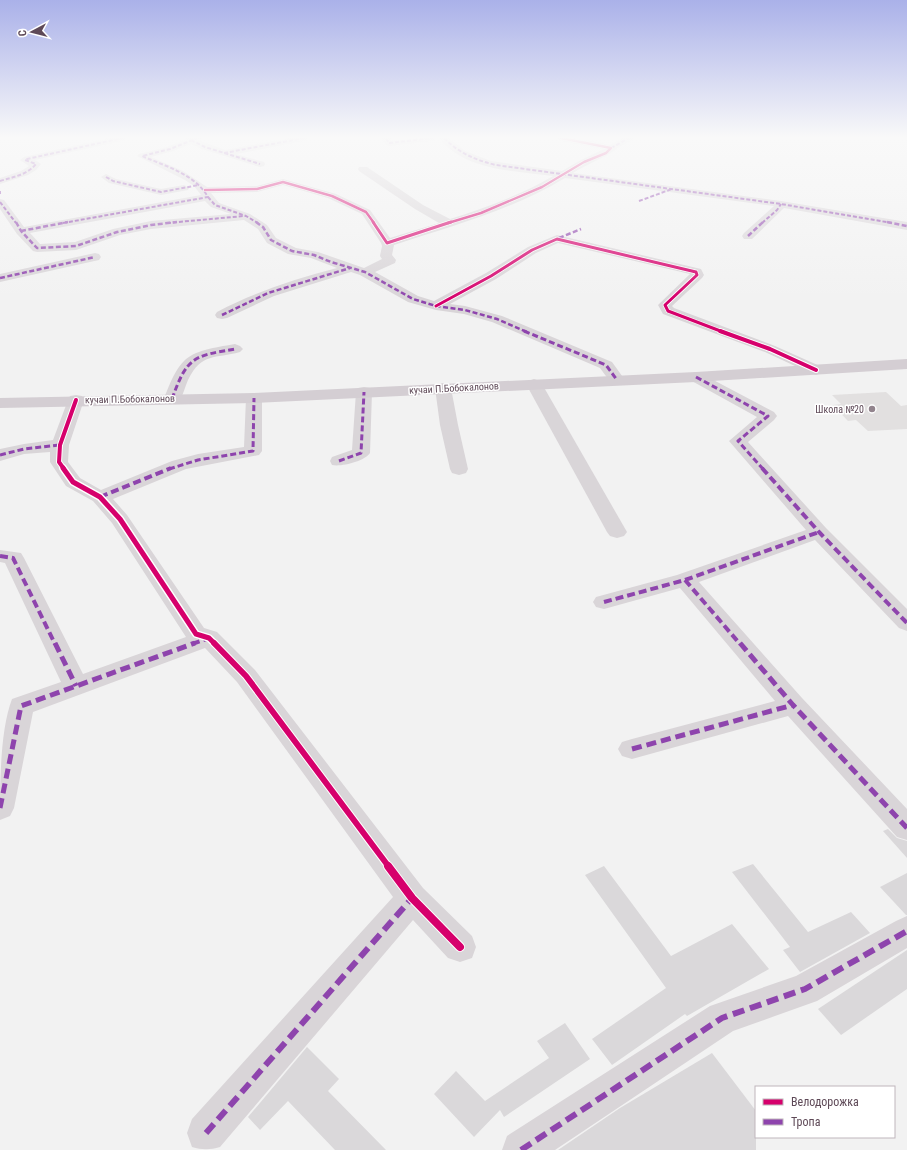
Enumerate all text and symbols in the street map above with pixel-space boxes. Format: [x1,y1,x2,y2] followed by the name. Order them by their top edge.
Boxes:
[12,12,52,52] north arrow
[16,29,29,37] text: С
[409,380,499,396] street label: кучаи П.Бобокалонов
[85,393,175,405] street label: кучаи П.Бобокалонов
[815,404,864,415] place label: Школа №20
[867,404,877,414] marker: Школа №20
[755,1086,895,1138] legend
[791,1095,859,1109] text: Велодорожка
[791,1115,821,1129] text: Тропа

